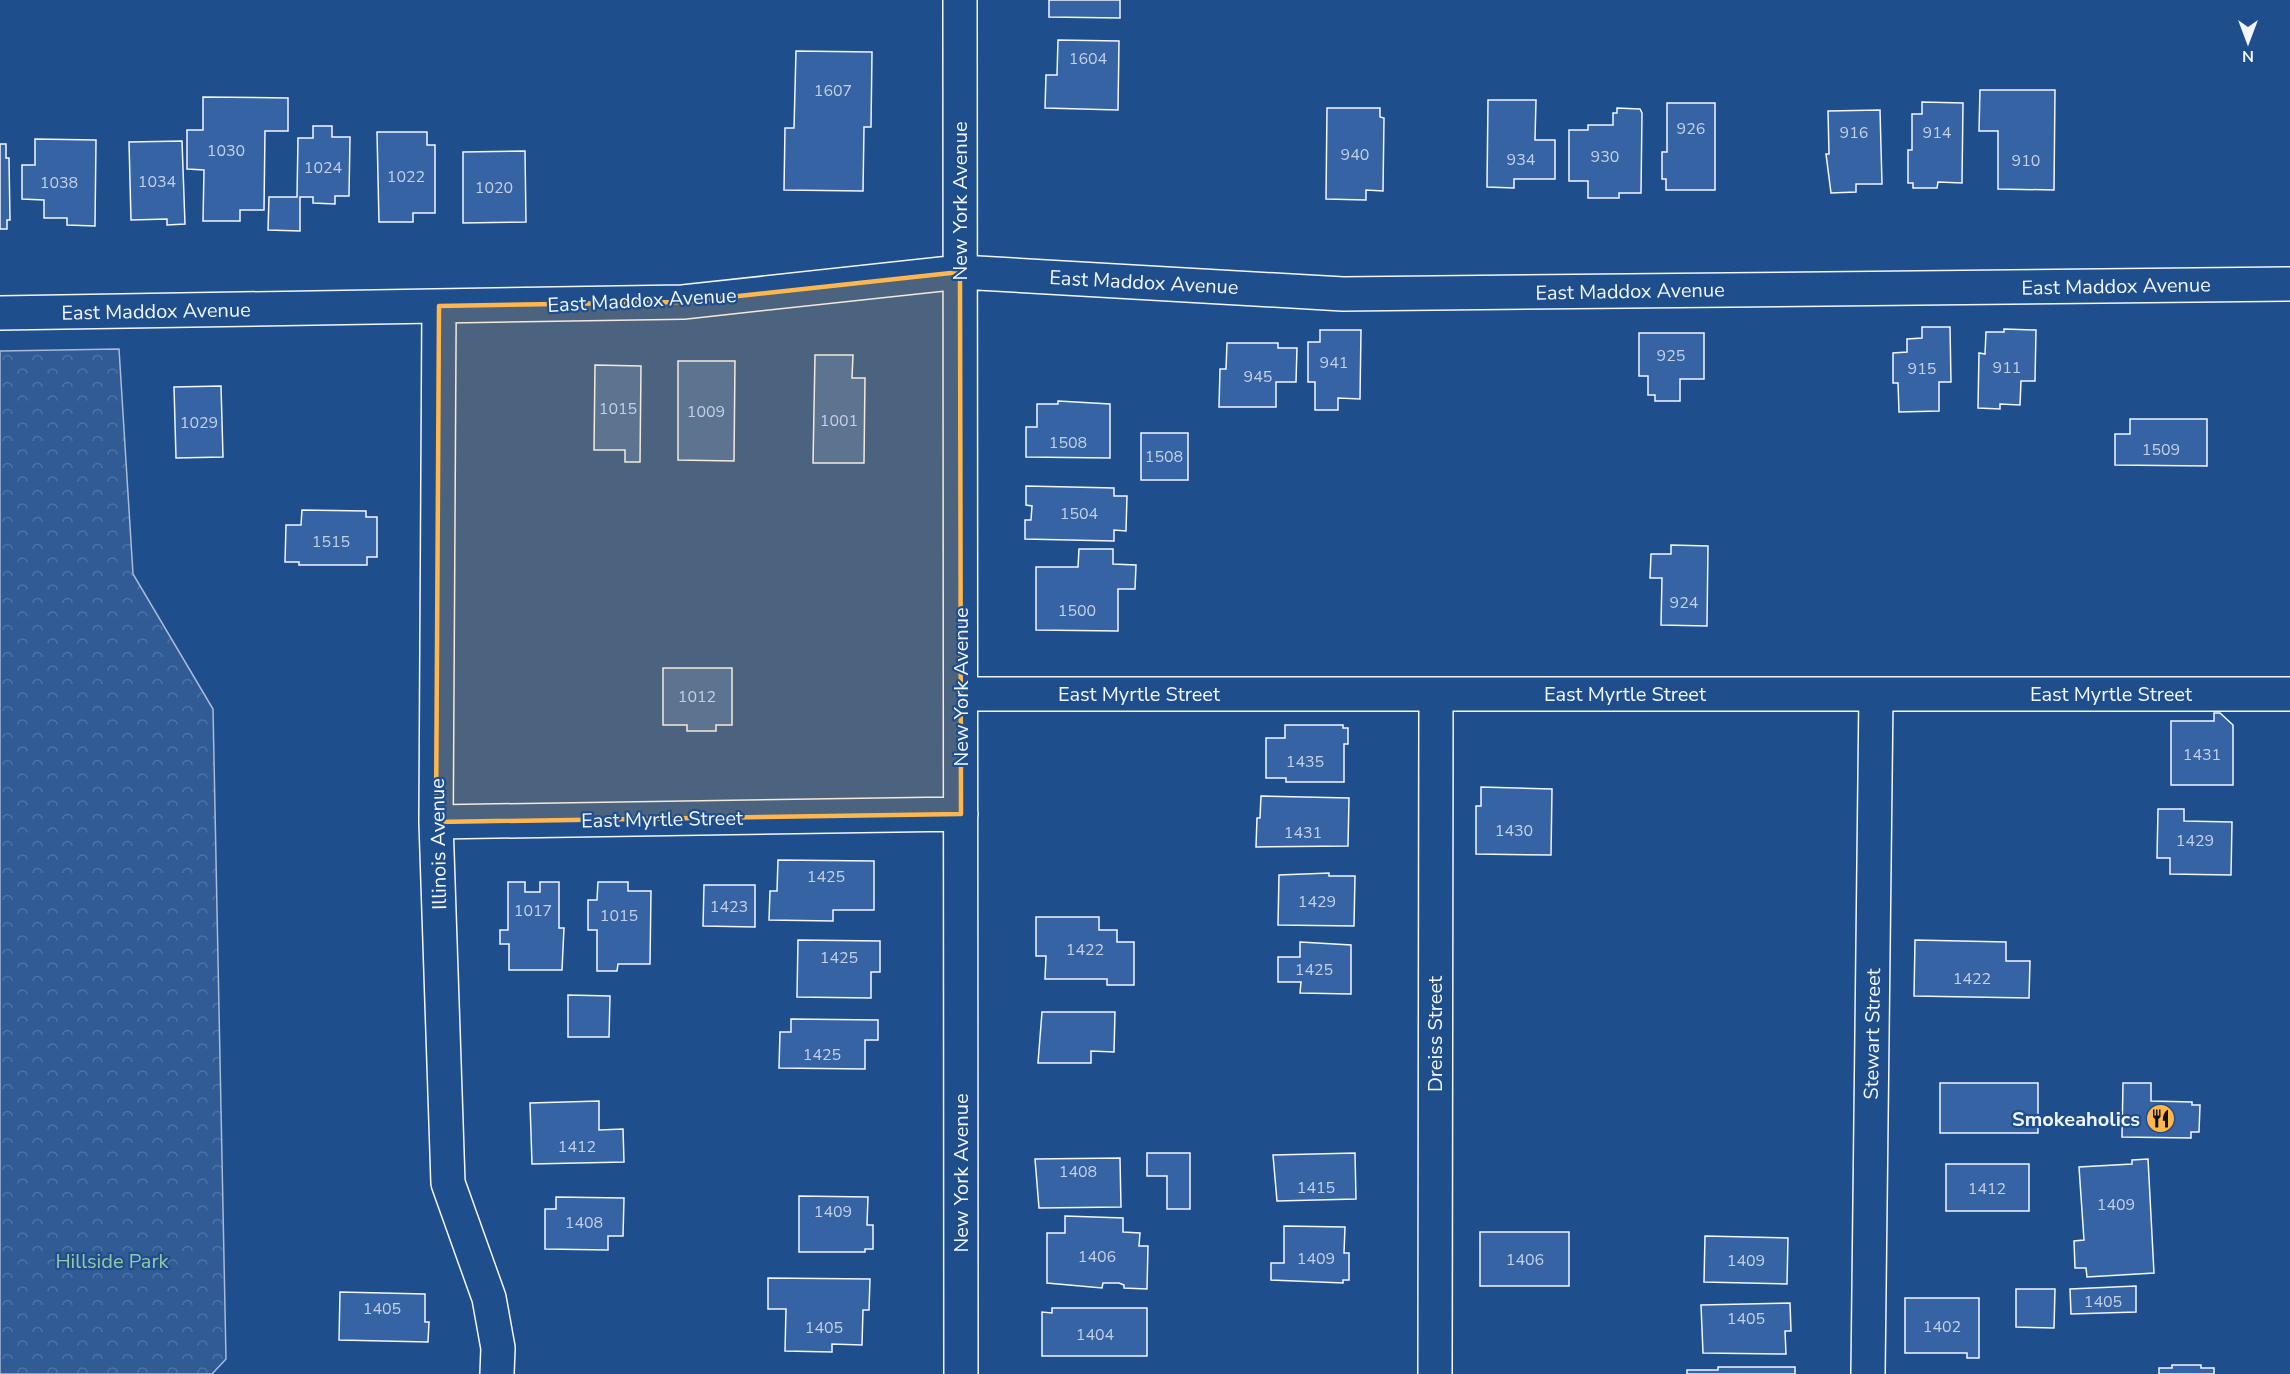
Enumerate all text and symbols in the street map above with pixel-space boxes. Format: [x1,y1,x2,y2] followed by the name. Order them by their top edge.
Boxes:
[2218,12,2278,72] north arrow
[2242,45,2254,67] text: N
[1069,48,1108,70] house number: 1604
[814,80,852,102] house number: 1607
[1677,118,1705,140] house number: 926
[947,121,974,281] street label: New York Avenue
[1840,122,1868,144] house number: 916
[1923,122,1952,144] house number: 914
[207,140,245,162] house number: 1030
[1341,144,1369,166] house number: 940
[1591,146,1619,168] house number: 930
[1507,149,1536,171] house number: 934
[2012,150,2040,172] house number: 910
[304,157,343,179] house number: 1024
[387,166,425,188] house number: 1022
[138,171,177,193] house number: 1034
[40,172,78,194] house number: 1038
[475,177,513,199] house number: 1020
[1049,264,1239,301] street label: East Maddox Avenue
[2021,271,2211,302] street label: East Maddox Avenue
[1535,276,1725,307] street label: East Maddox Avenue
[547,282,737,319] street label: East Maddox Avenue
[61,296,251,327] street label: East Maddox Avenue
[1657,345,1685,367] house number: 925
[1320,352,1348,374] house number: 941
[1993,357,2021,379] house number: 911
[1908,358,1936,380] house number: 915
[1244,366,1272,388] house number: 945
[599,398,637,420] house number: 1015
[687,401,725,423] house number: 1009
[820,410,858,432] house number: 1001
[180,412,218,434] house number: 1029
[1049,432,1087,454] house number: 1508
[2142,439,2180,461] house number: 1509
[1145,446,1183,468] house number: 1508
[1060,503,1099,525] house number: 1504
[312,531,350,553] house number: 1515
[1670,592,1699,614] house number: 924
[1058,600,1096,622] house number: 1500
[948,607,975,767] street label: New York Avenue
[1058,681,1221,708] street label: East Myrtle Street
[1544,681,1707,708] street label: East Myrtle Street
[2030,681,2193,708] street label: East Myrtle Street
[678,686,716,708] house number: 1012
[2183,744,2221,766] house number: 1431
[1286,751,1324,773] house number: 1435
[424,778,453,910] street label: Illinois Avenue
[581,805,744,834] street label: East Myrtle Street
[1495,820,1533,842] house number: 1430
[1284,822,1322,844] house number: 1431
[2176,830,2214,852] house number: 1429
[807,866,845,888] house number: 1425
[1298,891,1336,913] house number: 1429
[710,896,748,918] house number: 1423
[514,900,552,922] house number: 1017
[600,905,638,927] house number: 1015
[1066,939,1104,961] house number: 1422
[820,947,858,969] house number: 1425
[1295,959,1333,981] house number: 1425
[1858,967,1887,1100] street label: Stewart Street
[1953,968,1991,990] house number: 1422
[1422,975,1449,1092] street label: Dreiss Street
[803,1044,841,1066] house number: 1425
[948,1093,975,1253] street label: New York Avenue
[2145,1103,2177,1135] restaurant icon: Smokeaholics
[2012,1106,2140,1133] place label: Smokeaholics
[558,1136,596,1158] house number: 1412
[1059,1161,1097,1183] house number: 1408
[1297,1177,1335,1199] house number: 1415
[1968,1178,2006,1200] house number: 1412
[2097,1194,2135,1216] house number: 1409
[814,1201,852,1223] house number: 1409
[565,1212,603,1234] house number: 1408
[1078,1246,1116,1268] house number: 1406
[55,1248,170,1275] park label: Hillside Park
[1297,1248,1335,1270] house number: 1409
[1506,1249,1544,1271] house number: 1406
[1727,1250,1765,1272] house number: 1409
[2084,1291,2122,1313] house number: 1405
[363,1298,401,1320] house number: 1405
[1727,1308,1765,1330] house number: 1405
[1923,1316,1961,1338] house number: 1402
[805,1317,843,1339] house number: 1405
[1076,1324,1115,1346] house number: 1404

